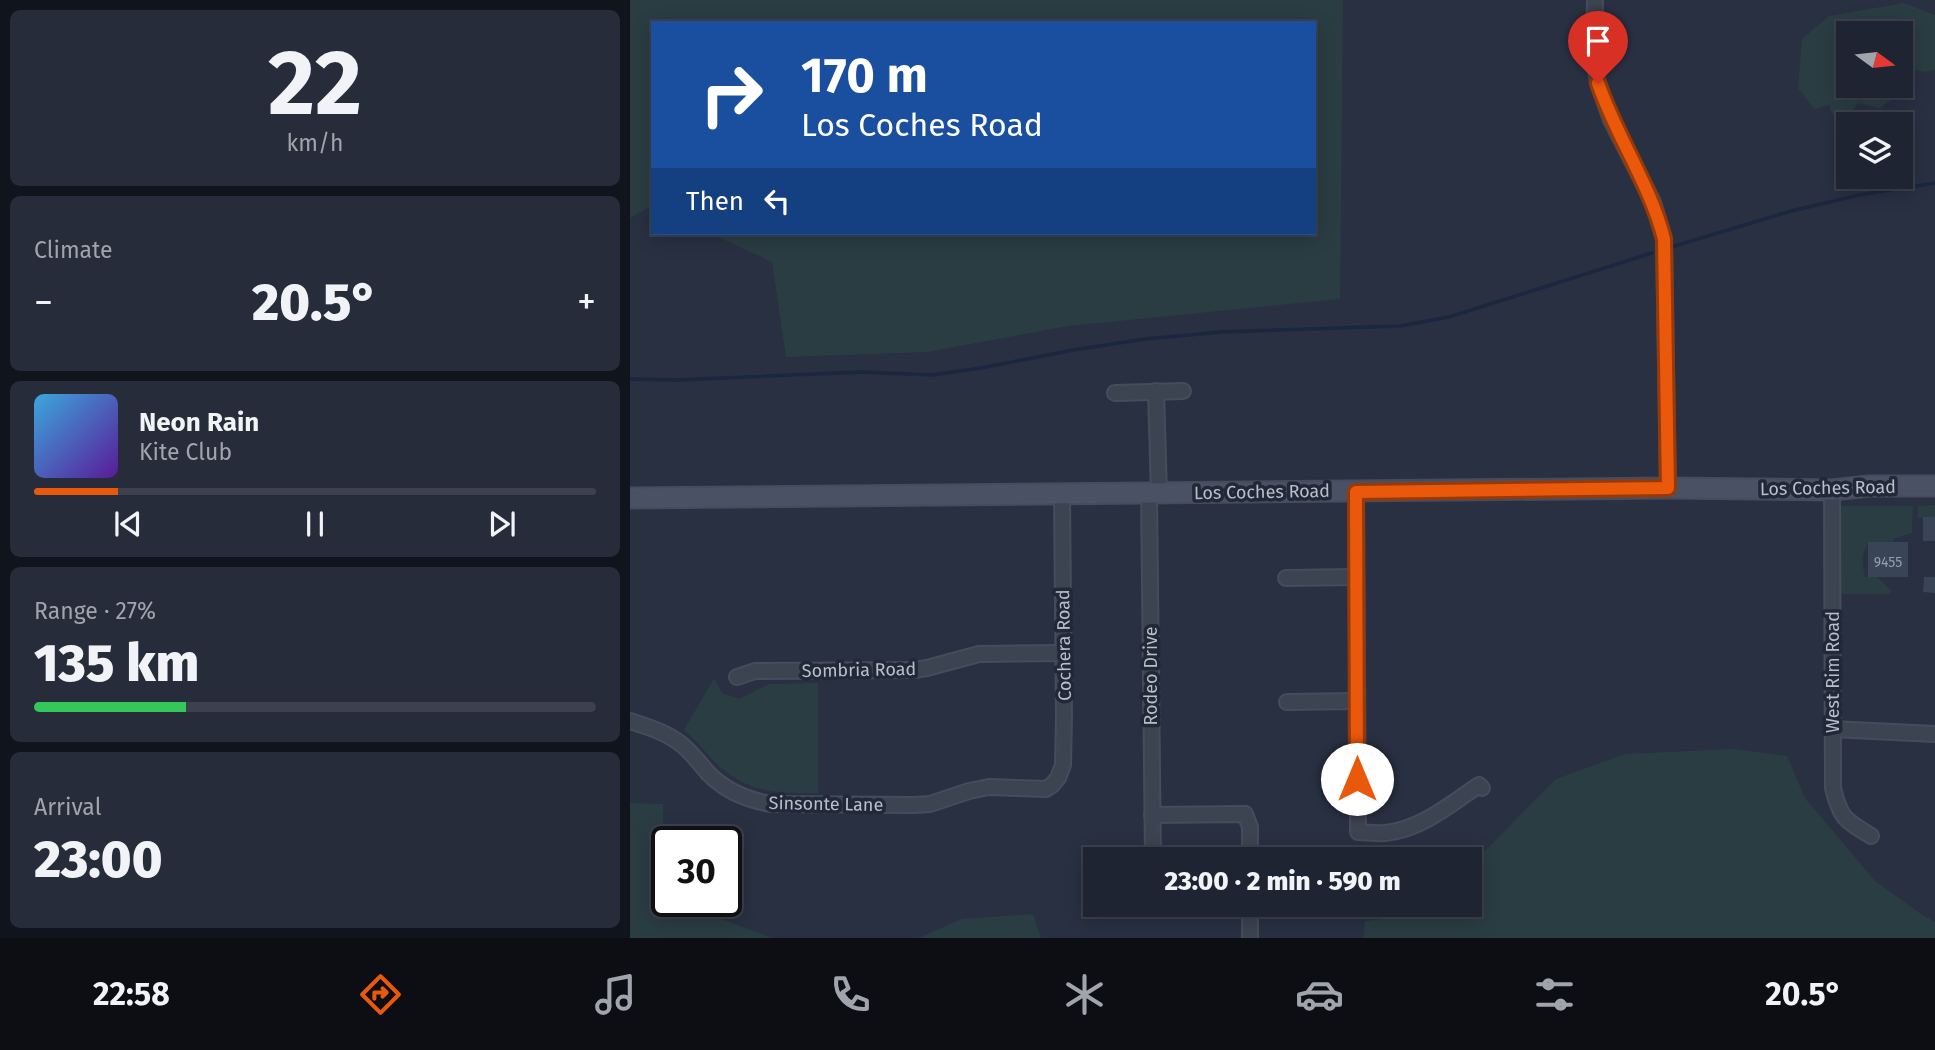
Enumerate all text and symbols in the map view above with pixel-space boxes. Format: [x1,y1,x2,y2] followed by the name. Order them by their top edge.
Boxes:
[1568,11,1628,83] pin
[1836,21,1913,98] north arrow
[1836,21,1913,189] map controls
[1579,22,1617,60] icon: arrive
[268,29,362,138] text: 22
[801,46,928,105] text: 170 m
[686,49,777,140] icon: right
[801,106,1043,144] text: Los Coches Road
[1836,112,1913,189] button: layers
[287,129,343,157] text: km/h
[758,182,796,220] icon: left
[686,186,744,217] text: Then
[34,236,113,264] text: Climate
[252,271,378,334] text: 20.5°
[34,279,53,325] text: −
[577,279,596,325] text: +
[139,407,259,438] text: Neon Rain
[139,438,232,466] text: Kite Club
[1760,476,1896,500] street label: Los Coches Road
[1194,480,1330,504] street label: Los Coches Road
[109,505,147,543] icon: previous
[296,505,334,543] icon: pause
[483,505,521,543] icon: next
[1874,554,1902,571] house number: 9455
[1052,589,1076,701] street label: Cochera Road
[34,597,156,625] text: Range · 27%
[1822,611,1844,733] street label: West Rim Road
[1140,626,1162,726] street label: Rodeo Drive
[34,632,199,695] text: 135 km
[802,658,916,682] street label: Sombria Road
[1320,742,1394,816] position arrow
[768,792,884,816] street label: Sinsonte Lane
[34,793,101,821] text: Arrival
[651,826,742,917] speed limit sign: 30
[34,828,163,891] text: 23:00
[1164,866,1401,897] text: 23:00 · 2 min · 590 m
[356,970,405,1019] icon: directions
[591,970,640,1019] icon: music
[826,970,875,1019] icon: phone
[1060,970,1109,1019] icon: climate
[1295,970,1344,1019] icon: car
[1530,970,1579,1019] icon: filters
[93,975,170,1013] text: 22:58
[1765,975,1842,1013] text: 20.5°

